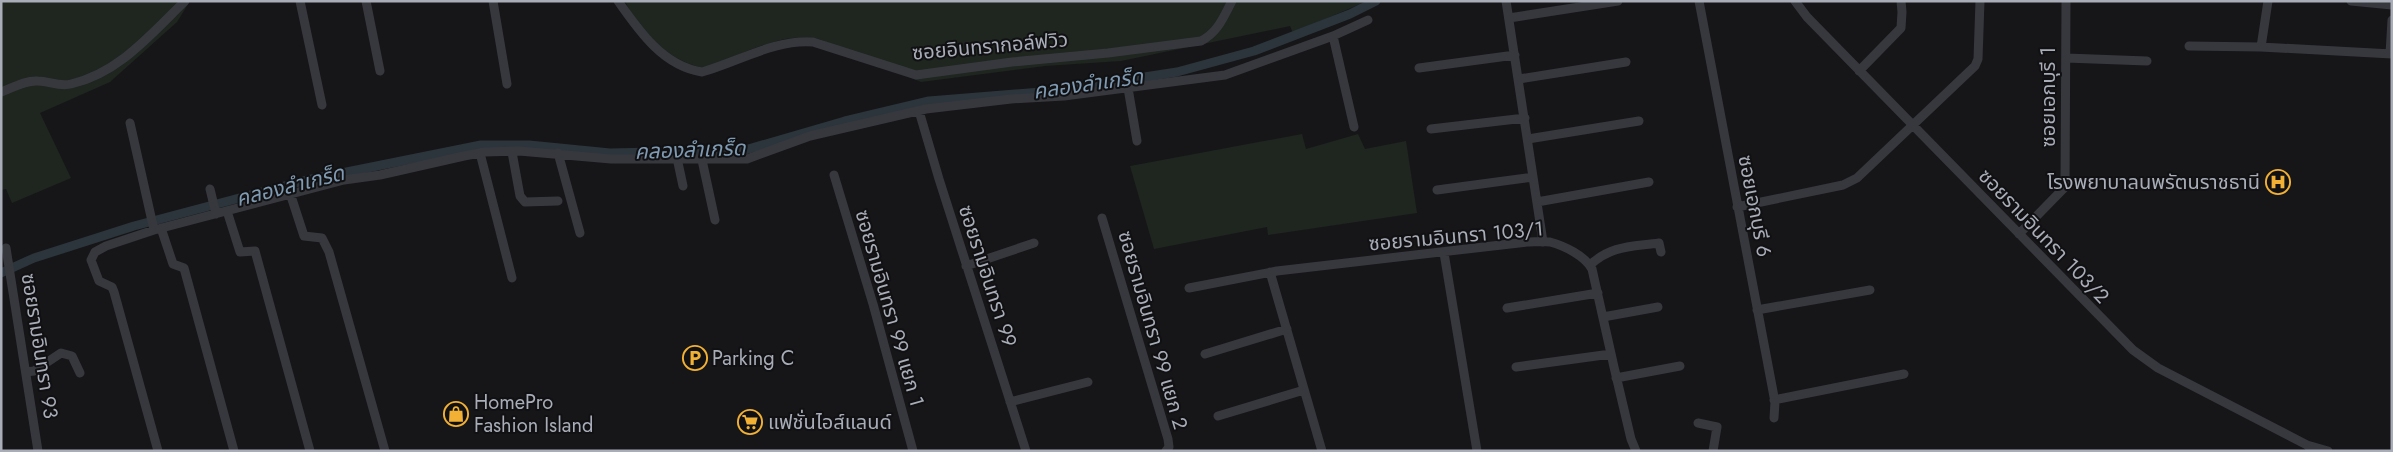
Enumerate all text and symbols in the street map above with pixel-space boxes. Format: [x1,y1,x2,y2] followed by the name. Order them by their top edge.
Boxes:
[911,25,1069,68] street label: ซอยอินทรากอล์ฟวิว
[2034,47,2063,147] street label: ซอยเอกบุรี 1
[1031,61,1146,107] water label: คลองลำเกร็ด
[634,133,747,167] water label: คลองลำเกร็ด
[1730,153,1779,259] street label: ซอยเอกบุรี 6
[233,158,348,214] water label: คลองลำเกร็ด
[1971,162,2116,310] street label: ซอยรามอินทรา 103/2
[2047,168,2260,197] place label: โรงพยาบาลนพรัตนราชธานี
[2265,169,2291,195] hospital icon: โรงพยาบาลนพรัตนราชธานี
[951,202,1024,351] street label: ซอยรามอินทรา 99
[848,207,931,410] street label: ซอยรามอินทรา 99 แยก 1
[1367,214,1545,259] street label: ซอยรามอินทรา 103/1
[1110,227,1195,433] street label: ซอยรามอินทรา 99 แยก 2
[14,271,65,421] street label: ซอยรามอินทรา 93
[712,344,794,373] place label: Parking C
[682,345,708,371] parking icon: Parking C
[474,388,593,440] place label: HomePro Fashion Island
[443,401,469,427] shop icon: HomePro Fashion Island
[768,408,892,437] place label: แฟชั่นไอส์แลนด์
[737,409,763,435] supermarket icon: แฟชั่นไอส์แลนด์

